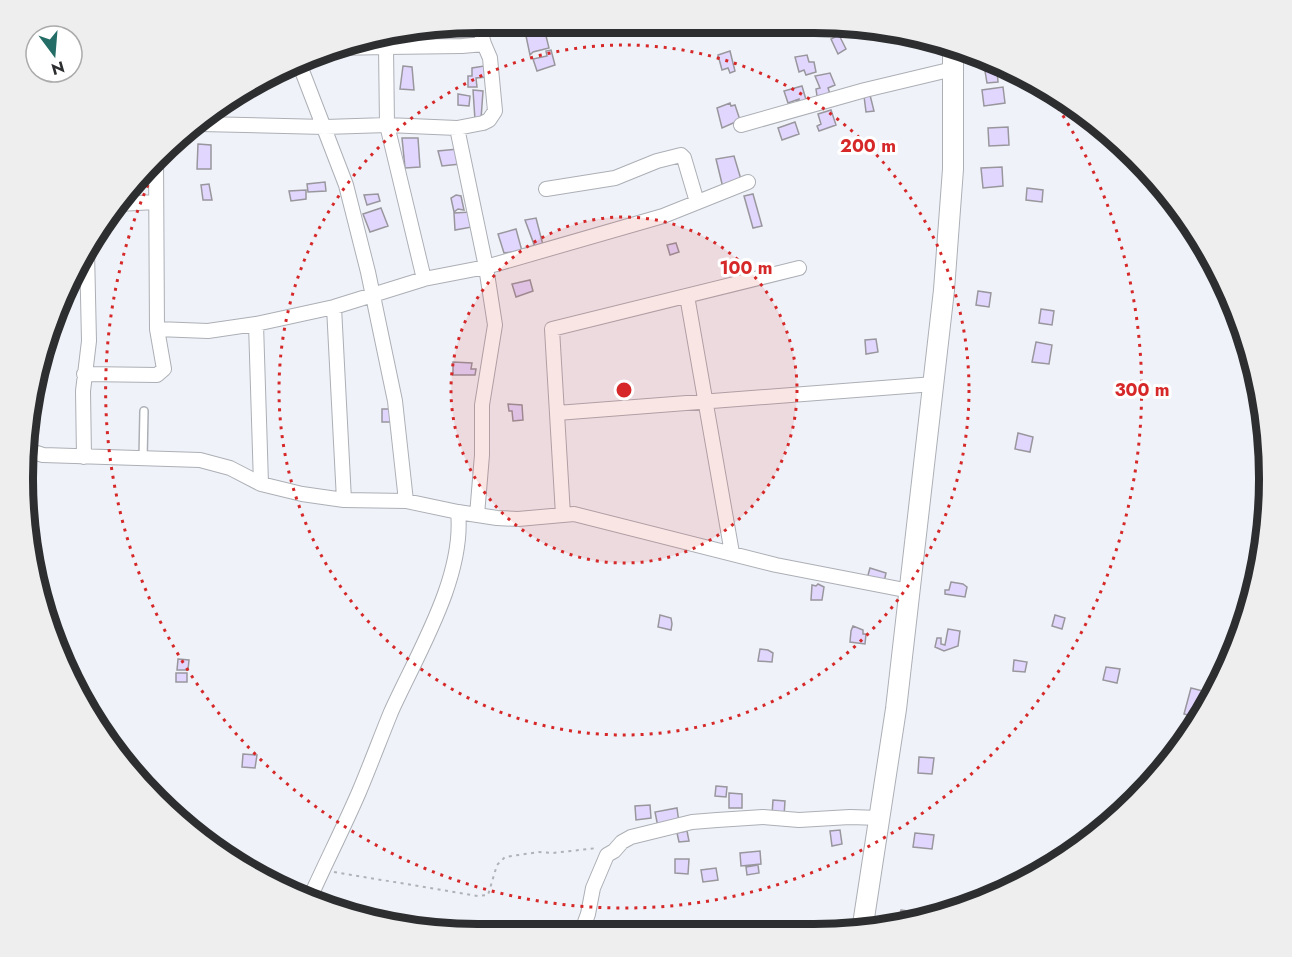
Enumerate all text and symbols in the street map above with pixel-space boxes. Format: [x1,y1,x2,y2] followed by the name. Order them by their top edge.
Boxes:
[24,24,84,84] north arrow
[49,55,67,81] text: N
[840,133,896,159] text: 200 m
[719,255,773,281] text: 100 m
[1114,377,1170,403] text: 300 m
[614,380,634,400] centre of rings

